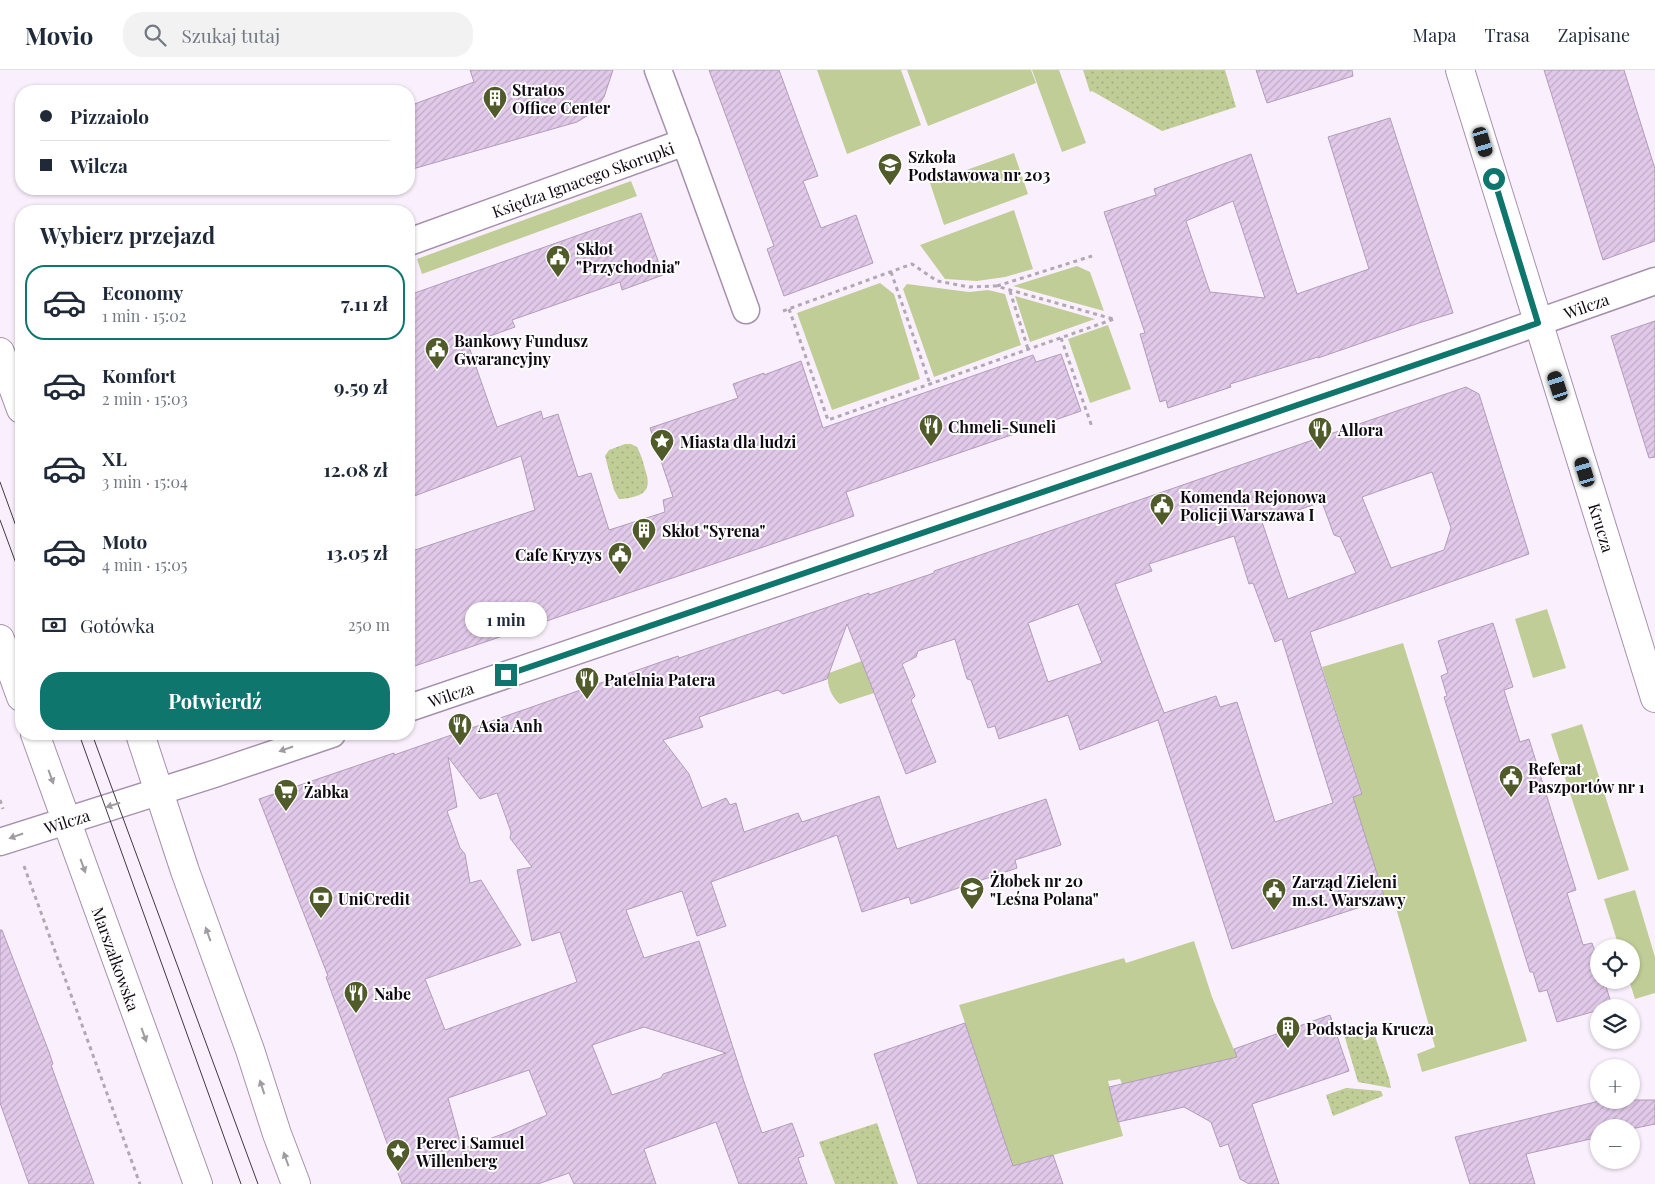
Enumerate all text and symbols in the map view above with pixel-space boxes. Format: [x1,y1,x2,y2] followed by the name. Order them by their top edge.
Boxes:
[123,12,473,57] search box
[25,19,93,51] text: Movio
[141,21,169,49] icon: search
[181,22,280,48] text: Szukaj tutaj
[1413,23,1457,47] text: Mapa
[1485,23,1530,47] text: Trasa
[1558,23,1630,47] text: Zapisane
[512,79,611,118] place label: Stratos Office Center
[482,85,508,119] building icon: Stratos Office Center
[70,103,149,129] text: Pizzaiolo
[1471,125,1494,159] car
[489,136,677,222] street label: Księdza Ignacego Skorupki
[908,146,1051,185] place label: Szkoła Podstawowa nr 203
[70,152,128,178] text: Wilcza
[877,152,903,186] school or university icon: Szkoła Podstawowa nr 203
[1483,168,1505,190] route start
[40,220,215,250] text: Wybierz przejazd
[576,238,680,277] place label: Skłot "Przychodnia"
[545,244,571,278] public building icon: Skłot "Przychodnia"
[102,279,183,305] text: Economy
[42,280,87,325] icon: car
[1560,288,1612,323] street label: Wilcza
[341,290,388,316] text: 7.11 zł
[102,305,186,326] text: 1 min · 15:02
[454,330,589,369] place label: Bankowy Fundusz Gwarancyjny
[424,336,450,370] public building icon: Bankowy Fundusz Gwarancyjny
[102,362,176,388] text: Komfort
[42,363,87,408] icon: car
[1546,369,1569,403] car
[334,373,388,399] text: 9.59 zł
[102,388,188,409] text: 2 min · 15:03
[918,413,944,447] restaurant icon: Chmeli-Suneli
[948,416,1056,437] place label: Chmeli-Suneli
[1307,416,1333,450] restaurant icon: Allora
[1337,419,1384,440] place label: Allora
[649,428,675,462] place icon: Miasta dla ludzi
[680,431,796,452] place label: Miasta dla ludzi
[102,445,127,471] text: XL
[42,446,87,491] icon: car
[1573,455,1596,489] car
[323,456,388,482] text: 12.08 zł
[102,471,188,492] text: 3 min · 15:04
[1180,486,1327,525] place label: Komenda Rejonowa Policji Warszawa I
[1149,492,1175,526] public building icon: Komenda Rejonowa Policji Warszawa I
[1585,500,1620,555] street label: Krucza
[631,517,657,551] building icon: Skłot "Syrena"
[662,520,765,541] place label: Skłot "Syrena"
[102,528,147,554] text: Moto
[42,529,87,574] icon: car
[326,539,388,565] text: 13.05 zł
[607,541,633,575] public building icon: Cafe Kryzys
[515,544,602,565] place label: Cafe Kryzys
[102,554,187,575] text: 4 min · 15:05
[465,602,547,638] callout: 1 min
[486,609,526,630] text: 1 min
[40,611,68,639] icon: cash
[80,612,155,638] text: Gotówka
[348,614,390,635] text: 250 m
[495,664,517,686] route end
[574,666,600,700] restaurant icon: Patelnia Patera
[604,669,716,690] place label: Patelnia Patera
[40,672,390,730] button: Potwierdź
[424,676,476,712] street label: Wilcza
[447,712,473,746] restaurant icon: Asia Anh
[477,715,543,736] place label: Asia Anh
[278,746,293,754] one-way arrow
[1528,758,1645,797] place label: Referat Paszportów nr 1
[1498,764,1524,798] public building icon: Referat Paszportów nr 1
[47,770,55,785] one-way arrow
[273,778,299,812] supermarket icon: Żabka
[304,781,349,802] place label: Żabka
[105,802,120,810] one-way arrow
[40,804,92,838] street label: Wilcza
[9,833,24,840] one-way arrow
[79,859,87,874] one-way arrow
[990,870,1099,909] place label: Żłobek nr 20 "Leśna Polana"
[1292,871,1406,910] place label: Zarząd Zieleni m.st. Warszawy
[959,876,985,910] school or university icon: Żłobek nr 20 "Leśna Polana"
[1261,877,1287,911] public building icon: Zarząd Zieleni m.st. Warszawy
[308,885,334,919] bank icon: UniCredit
[338,888,411,909] place label: UniCredit
[88,904,145,1014] street label: Marszałkowska
[204,926,212,941] one-way arrow
[1590,939,1640,1169] map controls
[1590,939,1640,989] button: locate
[343,980,369,1014] restaurant icon: Nabe
[374,983,411,1004] place label: Nabe
[1590,999,1640,1049] button: layers
[1275,1015,1301,1049] building icon: Podstacja Krucza
[1306,1018,1435,1039] place label: Podstacja Krucza
[140,1028,148,1043] one-way arrow
[1590,1059,1640,1109] button: +
[258,1080,265,1095] one-way arrow
[1590,1119,1640,1169] button: −
[415,1132,525,1171] place label: Perec i Samuel Willenberg
[385,1138,411,1172] place icon: Perec i Samuel Willenberg
[282,1151,290,1166] one-way arrow

